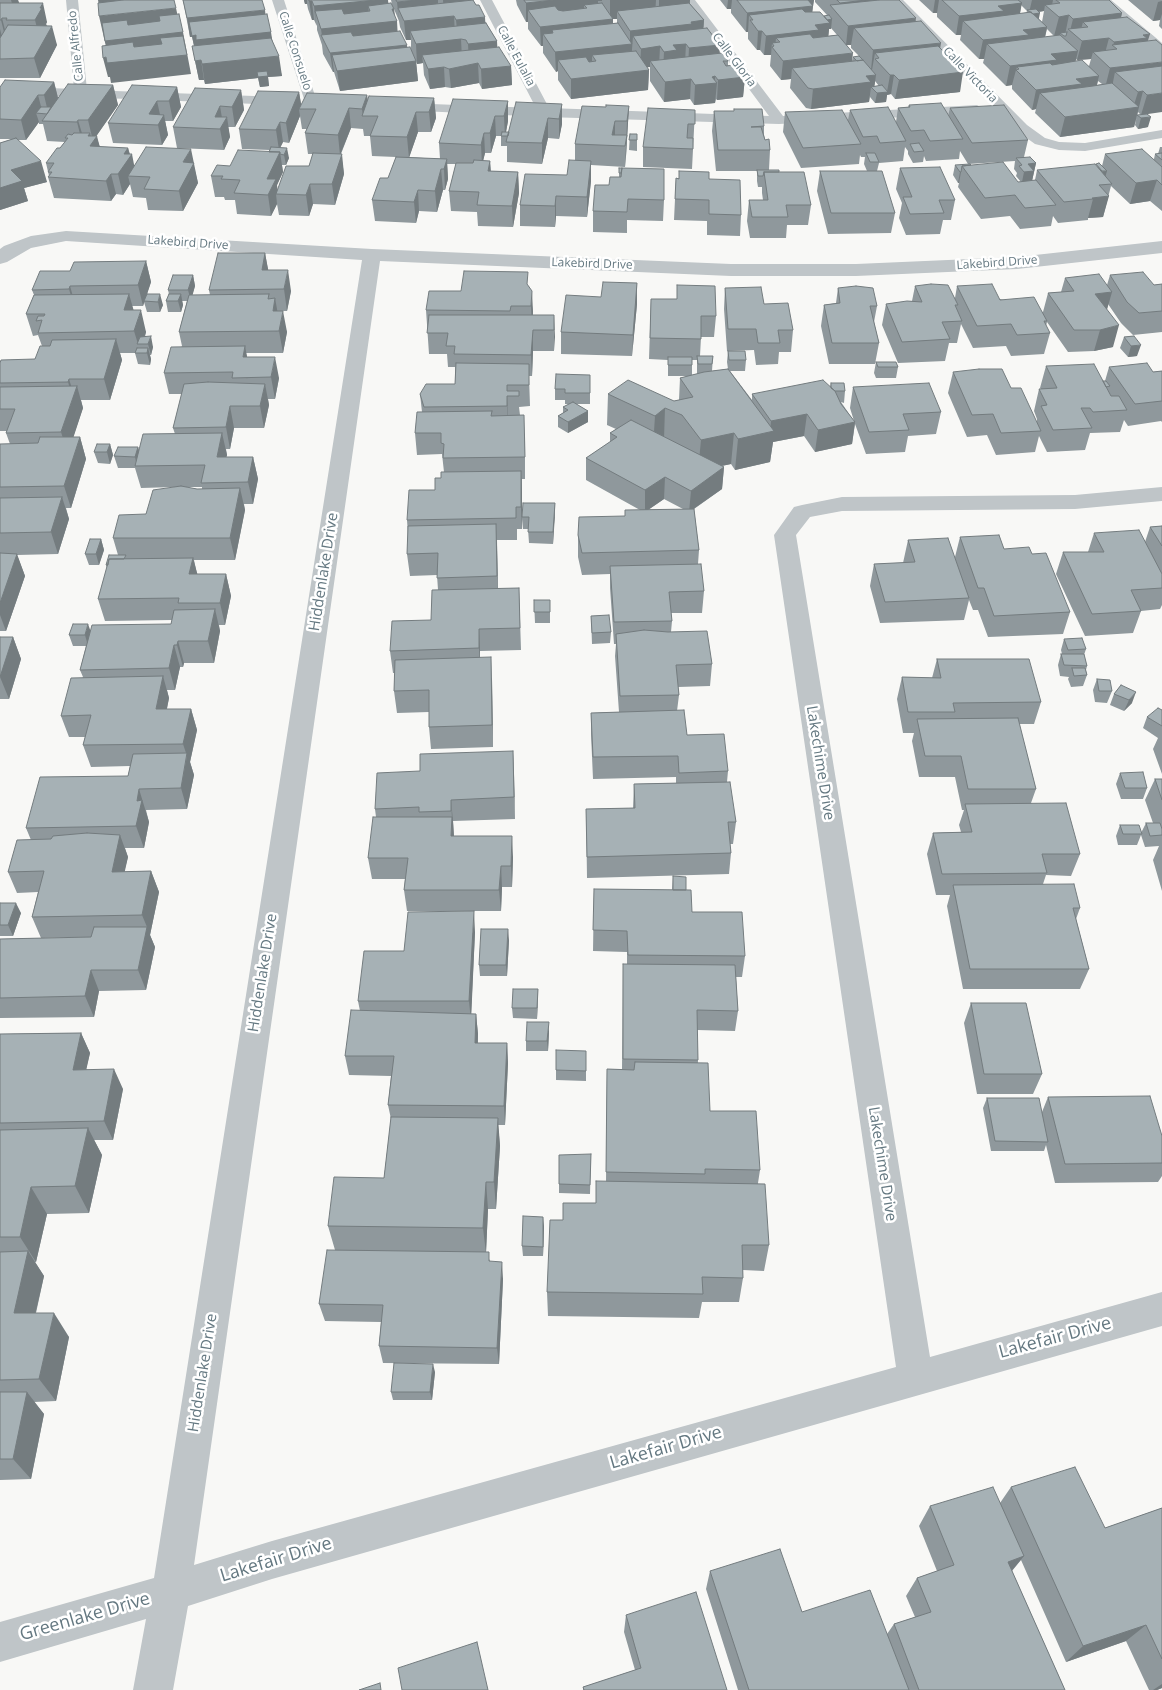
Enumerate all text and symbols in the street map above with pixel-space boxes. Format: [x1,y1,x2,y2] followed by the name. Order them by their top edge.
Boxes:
[65,10,87,82] street label: Calle Alfredo
[275,10,315,92] street label: Calle Consuelo
[494,23,538,89] street label: Calle Eulalia
[709,30,759,90] street label: Calle Gloria
[940,44,1000,106] street label: Calle Victoria
[147,233,229,253] street label: Lakebird Drive
[956,253,1038,273] street label: Lakebird Drive
[551,255,633,273] street label: Lakebird Drive
[306,511,342,633] street label: Hiddenlake Drive
[802,705,838,821] street label: Lakechime Drive
[245,912,281,1034] street label: Hiddenlake Drive
[864,1106,900,1222] street label: Lakechime Drive
[185,1312,221,1434] street label: Hiddenlake Drive
[996,1313,1114,1363] street label: Lakefair Drive
[607,1422,725,1474] street label: Lakefair Drive
[218,1533,334,1587] street label: Lakefair Drive
[17,1588,153,1646] street label: Greenlake Drive

